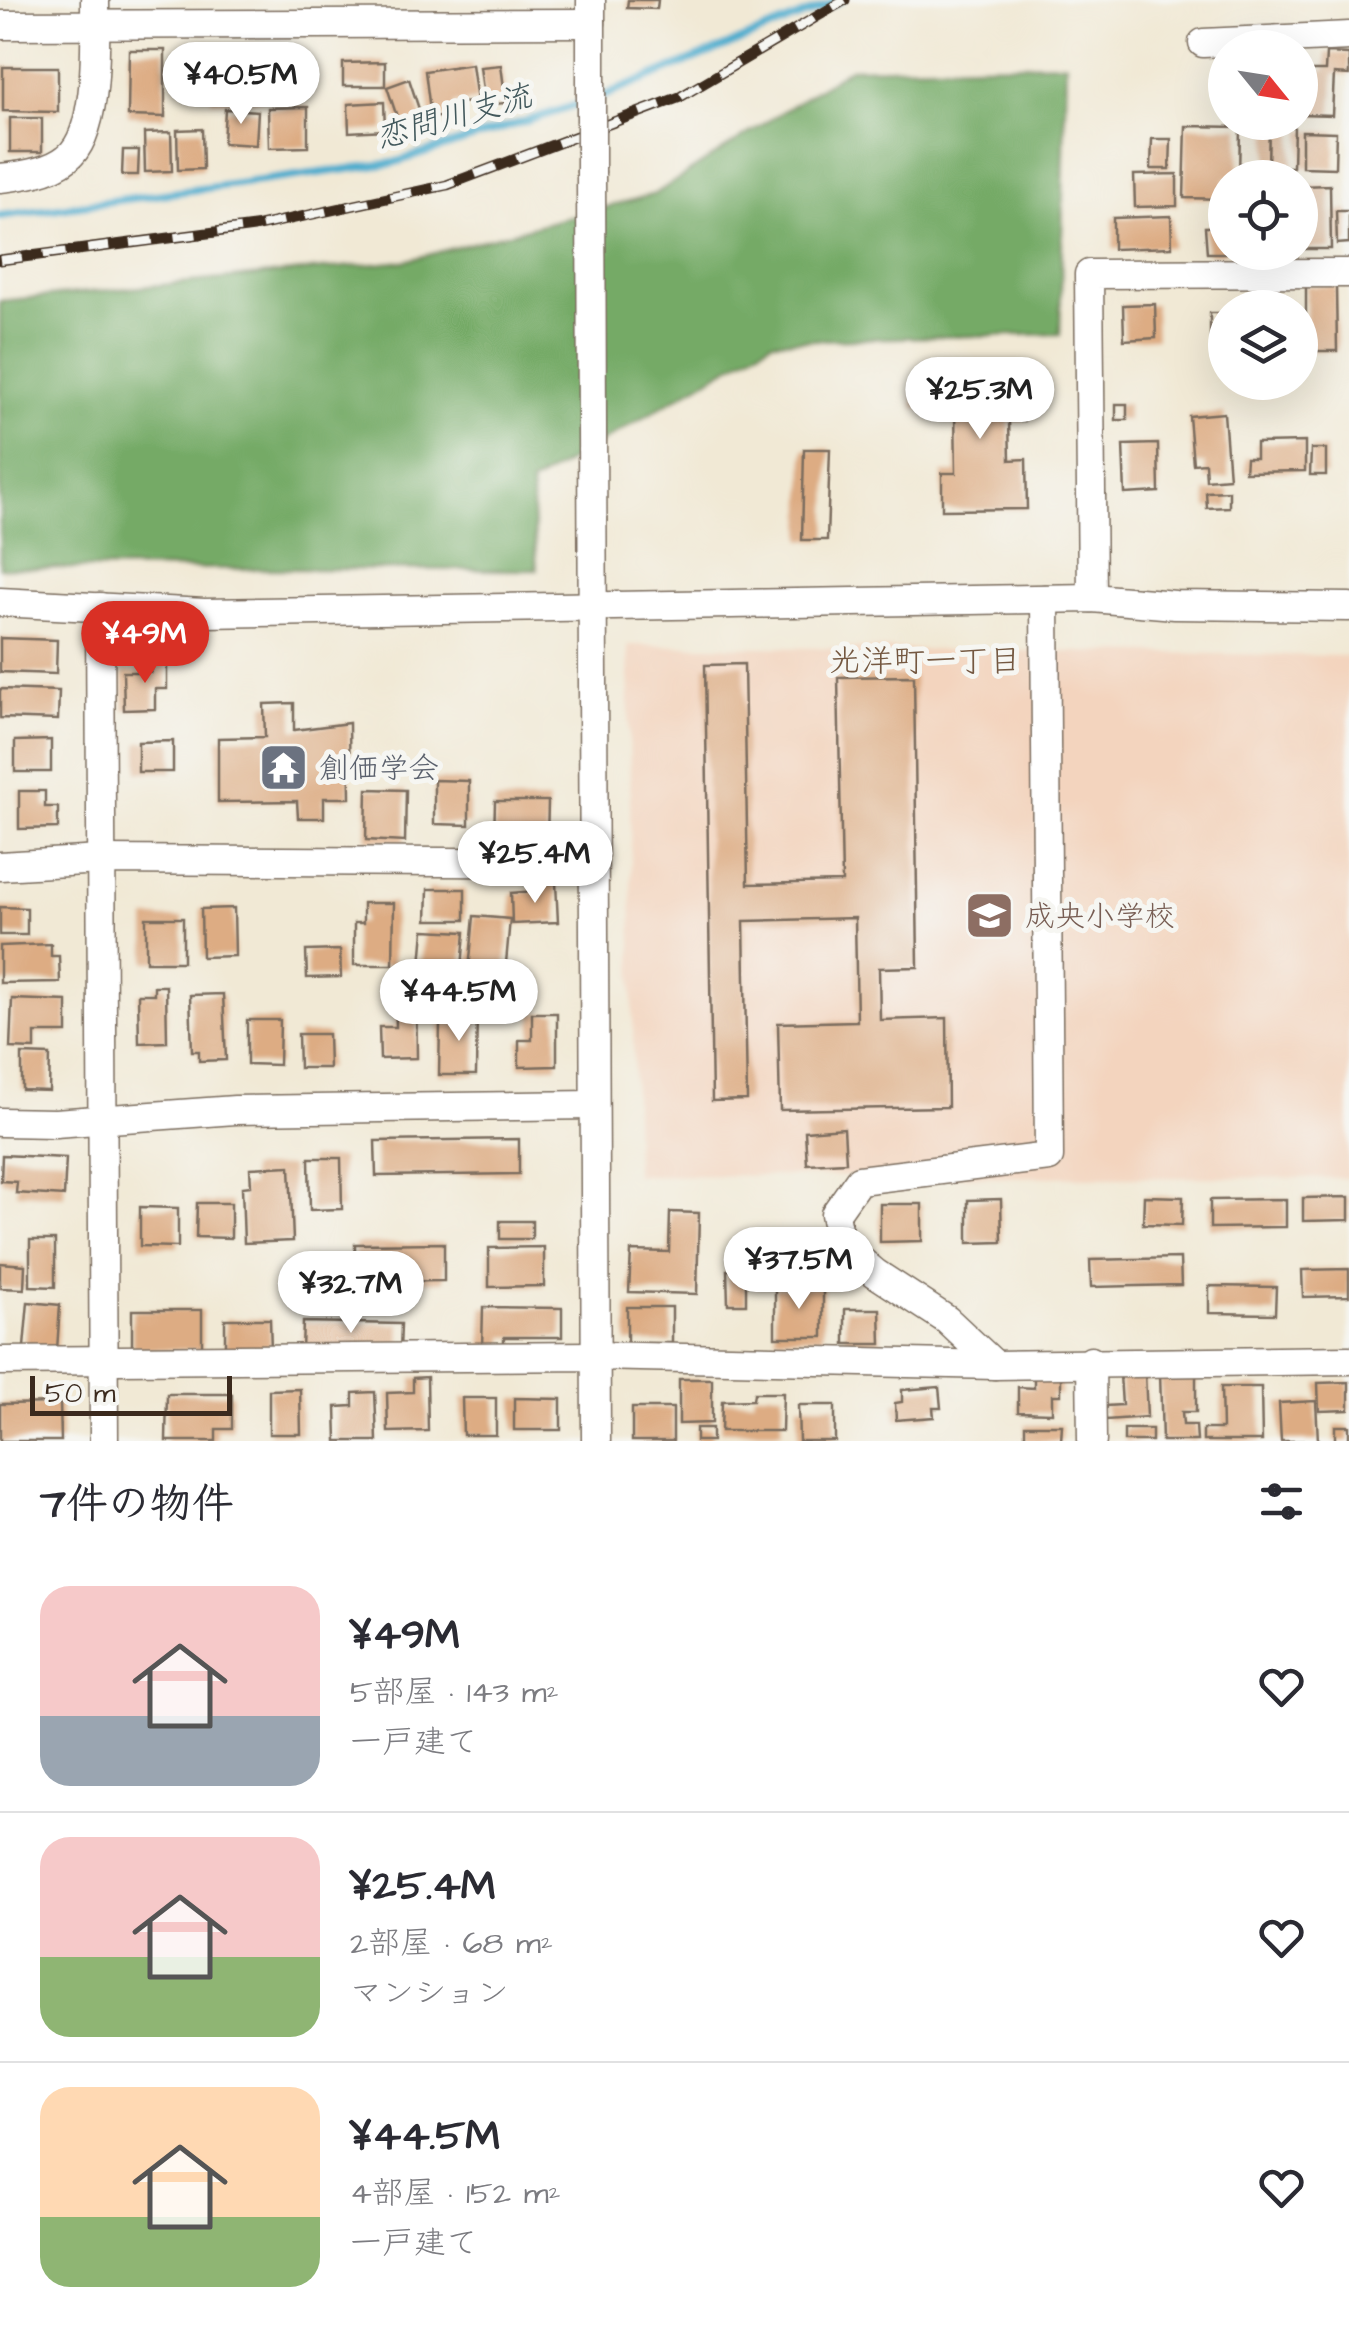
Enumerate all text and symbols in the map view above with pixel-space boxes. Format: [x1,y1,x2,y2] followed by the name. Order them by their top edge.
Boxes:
[1208,30,1318,140] north arrow
[1208,30,1318,400] map controls
[160,42,322,127] pin: ¥40.5M
[185,52,297,97] text: ¥40.5M
[370,73,538,161] water label: 恋問川支流
[1208,160,1318,270] button: locate
[1208,290,1318,400] button: layers
[899,357,1061,442] pin: ¥25.3M
[927,367,1033,412] text: ¥25.3M
[86,601,204,686] pin: ¥49M
[103,611,187,656] text: ¥49M
[829,639,1021,684] district label: 光洋町一丁目
[258,742,310,794] temple icon: 創価学会
[319,748,439,790] place label: 創価学会
[454,821,616,906] pin: ¥25.4M
[480,831,590,876] text: ¥25.4M
[964,890,1016,942] school or university icon: 成央小学校
[1025,896,1175,938] place label: 成央小学校
[378,959,540,1044] pin: ¥44.5M
[402,969,516,1014] text: ¥44.5M
[718,1227,880,1312] pin: ¥37.5M
[746,1237,852,1282] text: ¥37.5M
[270,1251,432,1336] pin: ¥32.7M
[300,1261,402,1306] text: ¥32.7M
[30,1371,232,1416] scale bar
[45,1374,116,1413] text: 50 m
[1254,1474,1309,1529] icon: filters
[40,1476,234,1534] text: 7件の物件
[350,1607,460,1665] text: ¥49M
[120,1626,240,1746] icon: home
[1254,1659,1309,1714] icon: heart
[350,1670,559,1715] text: 5部屋 · 143 m²
[350,1720,478,1765] text: 一戸建て
[350,1858,495,1916] text: ¥25.4M
[120,1877,240,1997] icon: home
[1254,1910,1309,1965] icon: heart
[350,1921,553,1966] text: 2部屋 · 68 m²
[350,1971,509,2016] text: マンション
[350,2108,500,2166] text: ¥44.5M
[120,2127,240,2247] icon: home
[1254,2160,1309,2215] icon: heart
[350,2171,561,2216] text: 4部屋 · 152 m²
[350,2221,478,2266] text: 一戸建て

